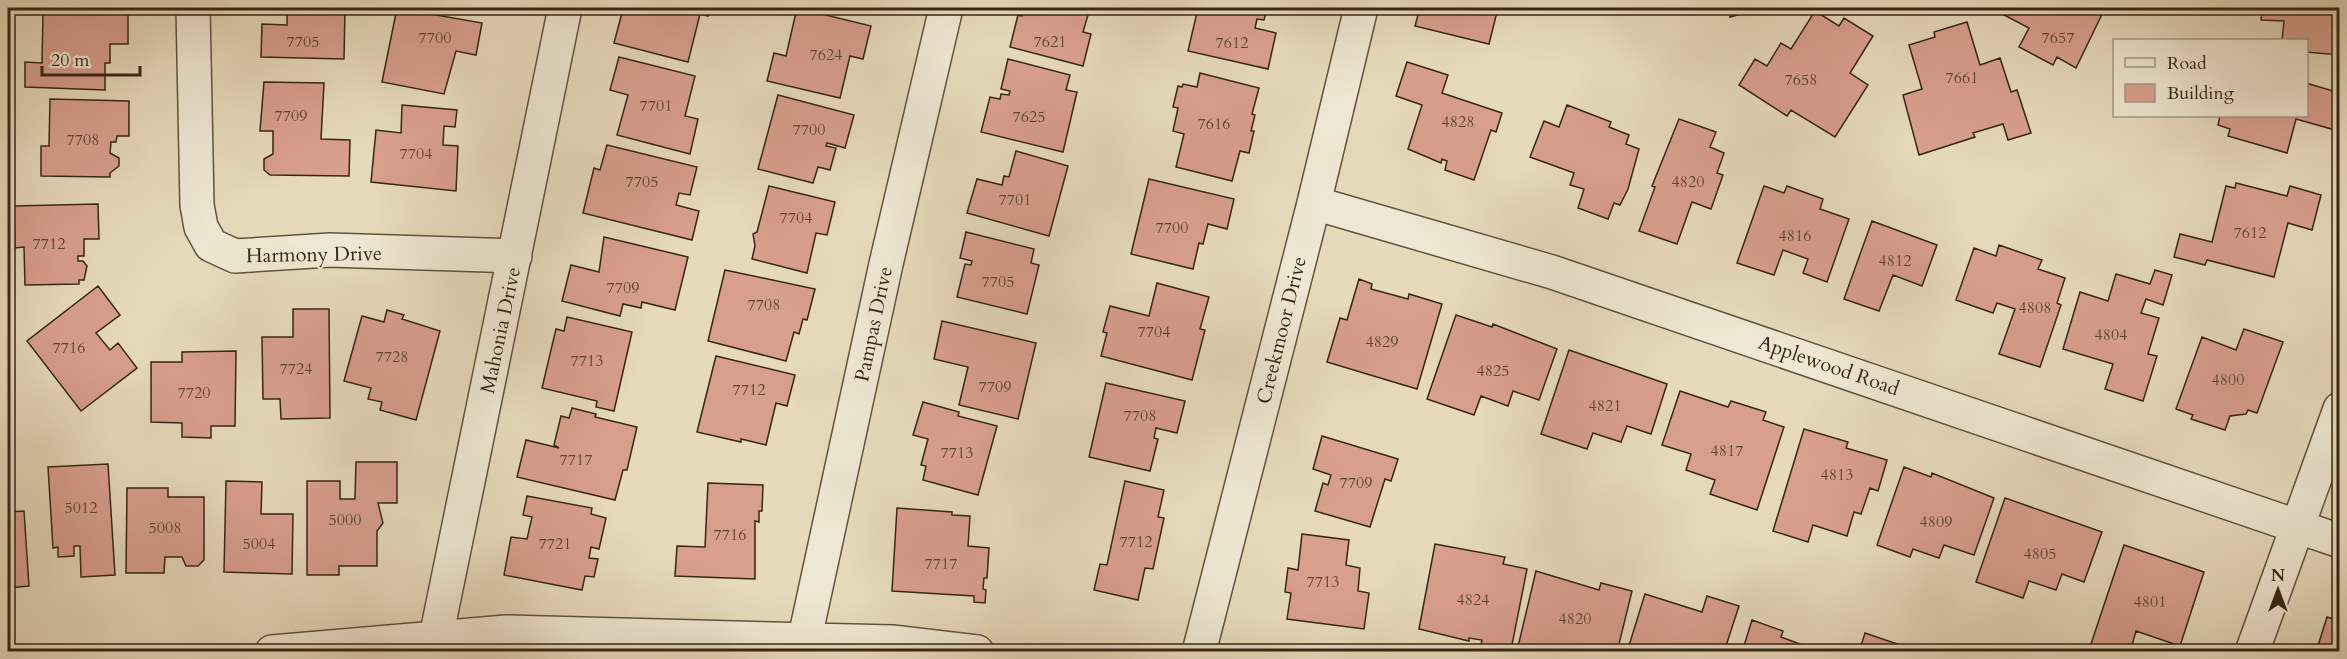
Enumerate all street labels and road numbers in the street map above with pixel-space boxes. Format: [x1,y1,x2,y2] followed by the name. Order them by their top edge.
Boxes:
[246,240,382,269] street label: Harmony Drive
[1250,254,1313,407] street label: Creekmoor Drive
[474,264,527,396] street label: Mahonia Drive
[848,264,899,384] street label: Pampas Drive
[1755,329,1903,402] street label: Applewood Road

